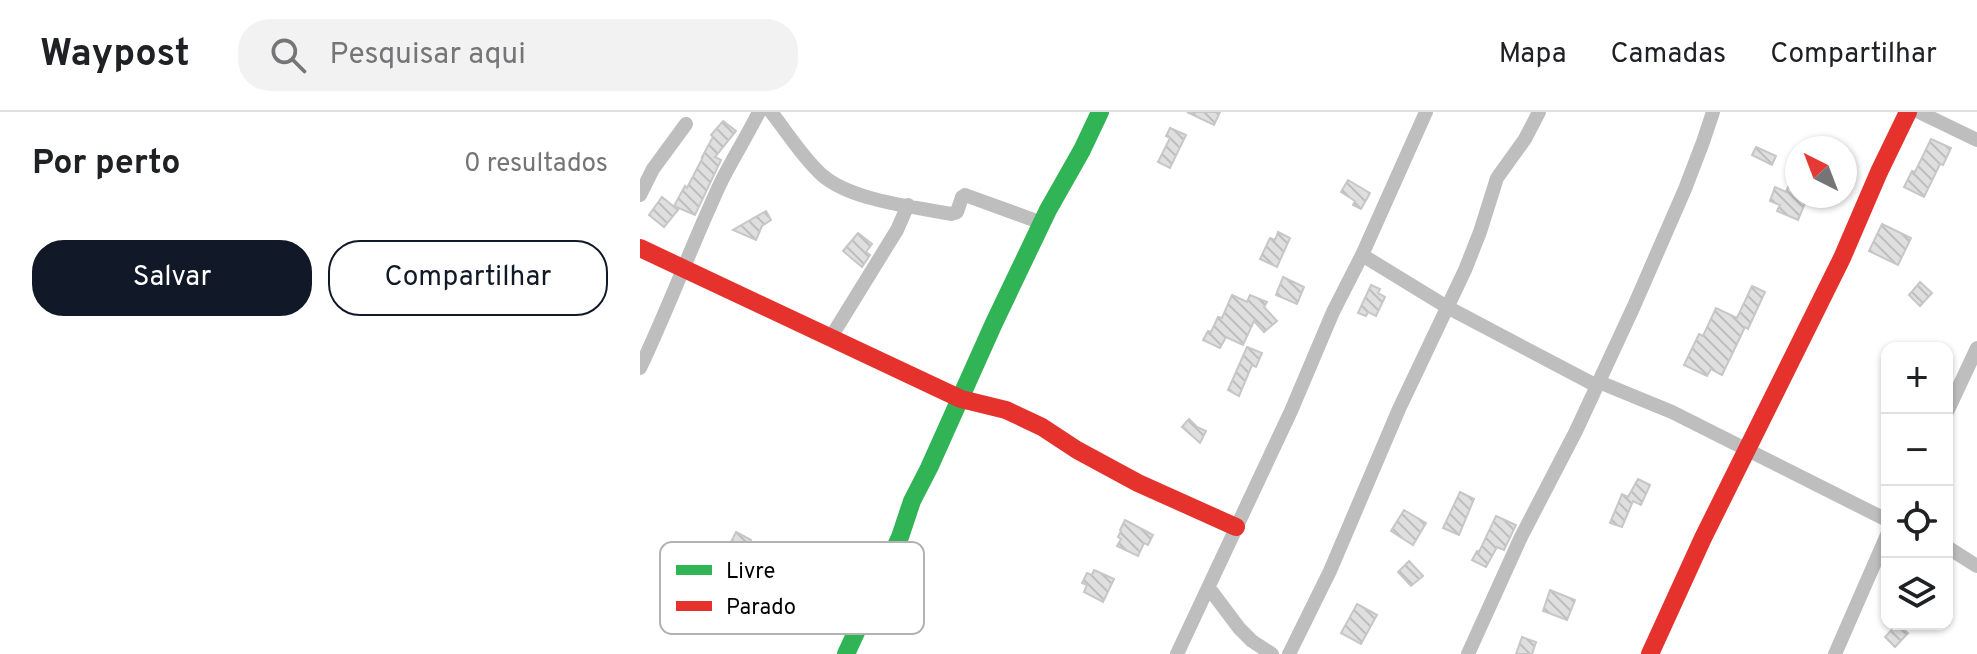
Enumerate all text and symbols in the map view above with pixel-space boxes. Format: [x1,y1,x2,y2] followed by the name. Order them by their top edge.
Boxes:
[238,19,798,91] search box
[40,31,190,80] text: Waypost
[266,33,310,77] icon: search
[330,37,526,74] text: Pesquisar aqui
[1499,37,1566,73] text: Mapa
[1610,37,1726,73] text: Camadas
[1770,37,1937,73] text: Compartilhar
[1785,136,1857,208] north arrow
[32,143,181,186] text: Por perto
[464,148,608,181] text: 0 resultados
[32,240,312,316] button: Salvar
[328,240,608,316] button: Compartilhar
[1881,342,1953,630] map controls
[1881,342,1953,414] button: +
[1881,414,1953,486] button: −
[1881,486,1953,558] button: locate
[660,542,924,634] legend
[1881,558,1953,630] button: layers
[726,559,775,586] text: Livre
[726,595,796,622] text: Parado

